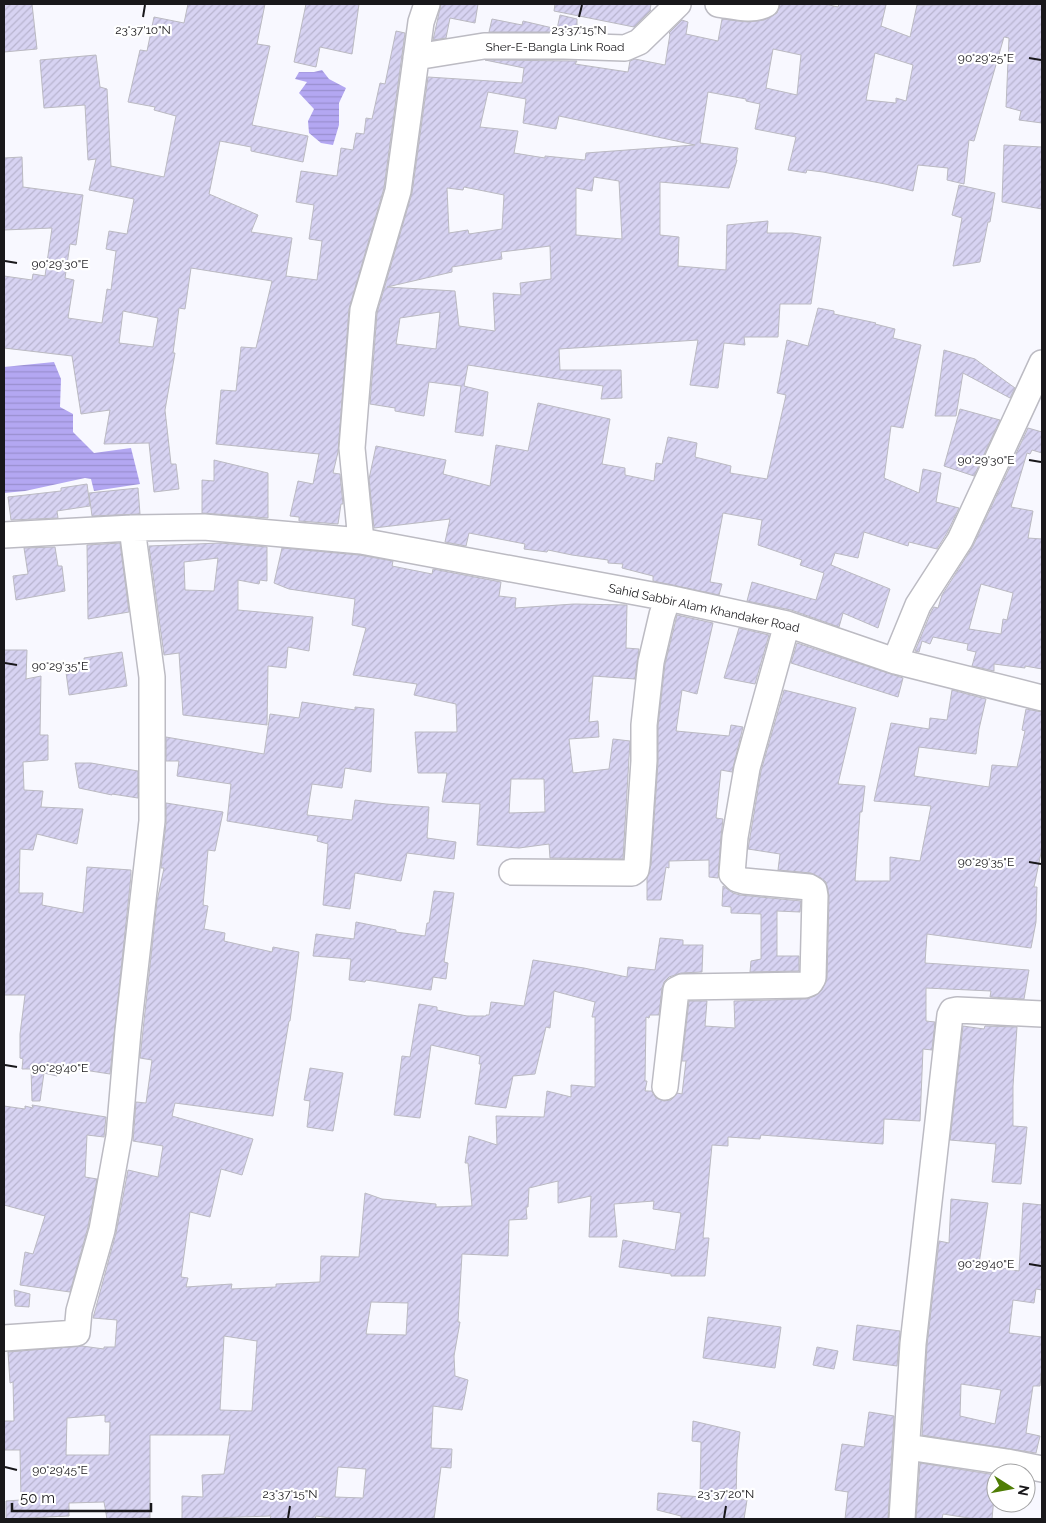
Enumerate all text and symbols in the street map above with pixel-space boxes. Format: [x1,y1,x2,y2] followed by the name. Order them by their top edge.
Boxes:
[115,23,171,37] text: 23°37'10"N
[552,23,606,37] text: 23°37'15"N
[485,40,625,54] street label: Sher-E-Bangla Link Road
[958,51,1014,65] text: 90°29'25"E
[31,257,89,271] text: 90°29'30"E
[957,453,1015,467] text: 90°29'30"E
[607,581,801,635] street label: Sahid Sabbir Alam Khandaker Road
[32,659,88,673] text: 90°29'35"E
[958,855,1014,869] text: 90°29'35"E
[32,1061,88,1075] text: 90°29'40"E
[958,1257,1014,1271] text: 90°29'40"E
[32,1463,88,1477] text: 90°29'45"E
[986,1463,1036,1513] north arrow
[12,1480,151,1512] scale bar
[1015,1484,1033,1497] text: N
[263,1487,317,1501] text: 23°37'15"N
[698,1487,754,1501] text: 23°37'20"N
[20,1489,55,1507] text: 50 m

